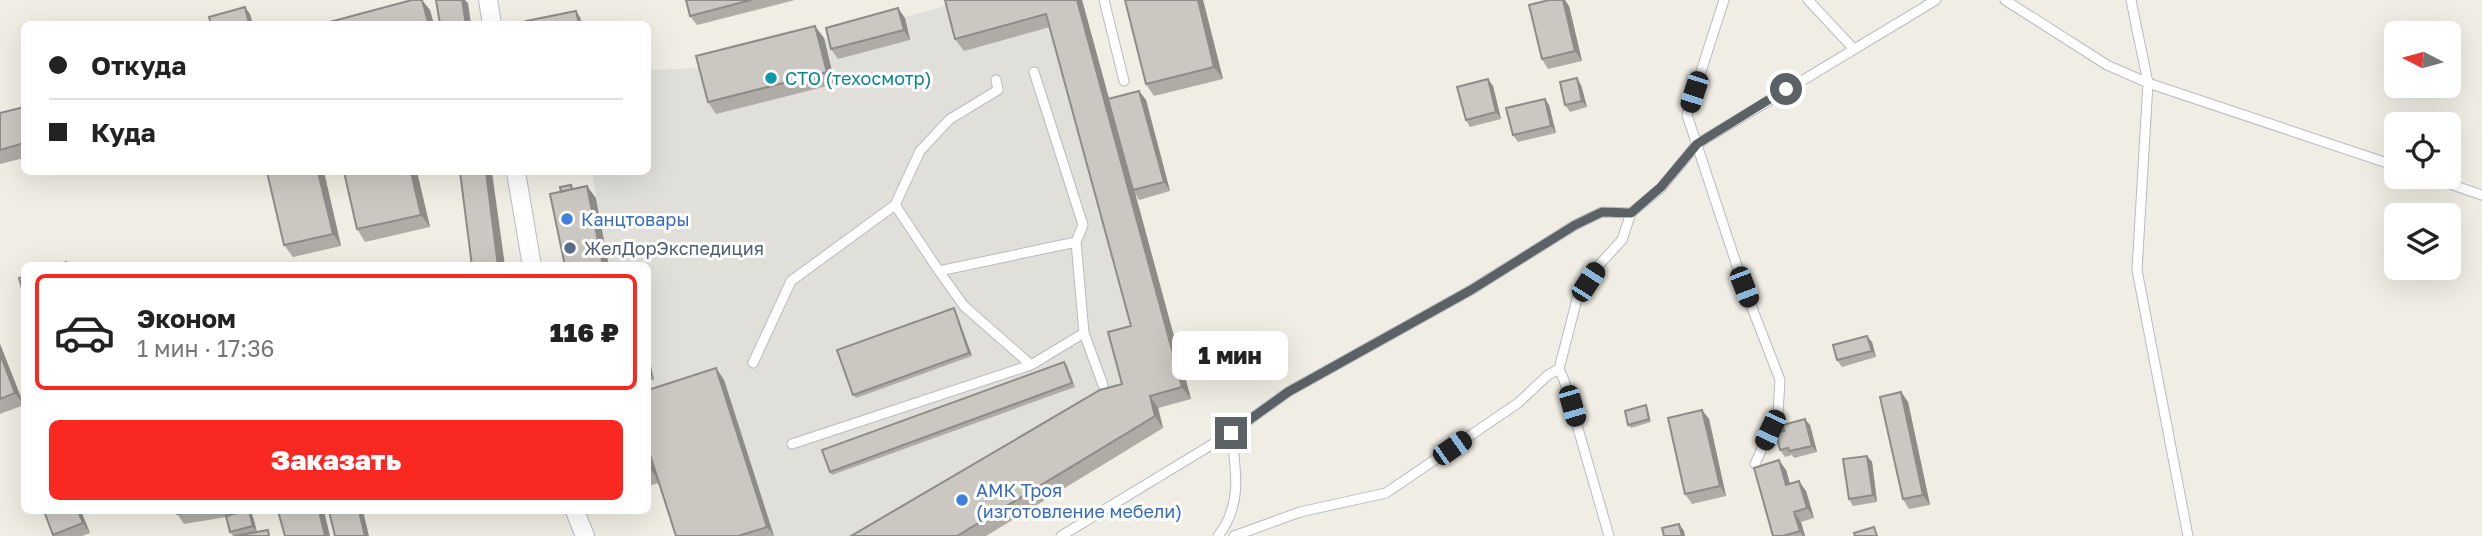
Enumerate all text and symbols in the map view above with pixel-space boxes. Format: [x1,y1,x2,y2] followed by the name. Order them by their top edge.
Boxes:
[2384,21,2460,98] north arrow
[2384,21,2461,280] map controls
[91,50,186,81] text: Откуда
[785,67,932,89] place label: СТО (техосмотр)
[1678,69,1711,115] car
[763,70,779,86] marker: СТО (техосмотр)
[1770,73,1802,105] route start
[2384,112,2461,189] button: locate
[91,117,156,148] text: Куда
[2384,203,2461,280] button: layers
[581,208,690,230] place label: Канцтовары
[559,211,575,227] marker: Канцтовары
[584,237,764,259] place label: ЖелДорЭкспедиция
[562,240,578,256] marker: ЖелДорЭкспедиция
[1568,259,1609,305] car
[1727,264,1762,310] car
[53,301,116,364] icon: car
[137,303,236,334] text: Эконом
[550,317,619,348] text: 116 ₽
[1173,332,1289,380] callout: 1 мин
[137,334,275,362] text: 1 мин · 17:36
[1198,341,1262,369] text: 1 мин
[1557,383,1588,429] car
[1752,407,1789,453] car
[1215,417,1247,449] route end
[49,420,623,500] button: Заказать
[1429,427,1476,469] car
[976,479,1182,522] place label: АМК Троя (изготовление мебели)
[954,492,970,508] marker: АМК Троя (изготовление мебели)

